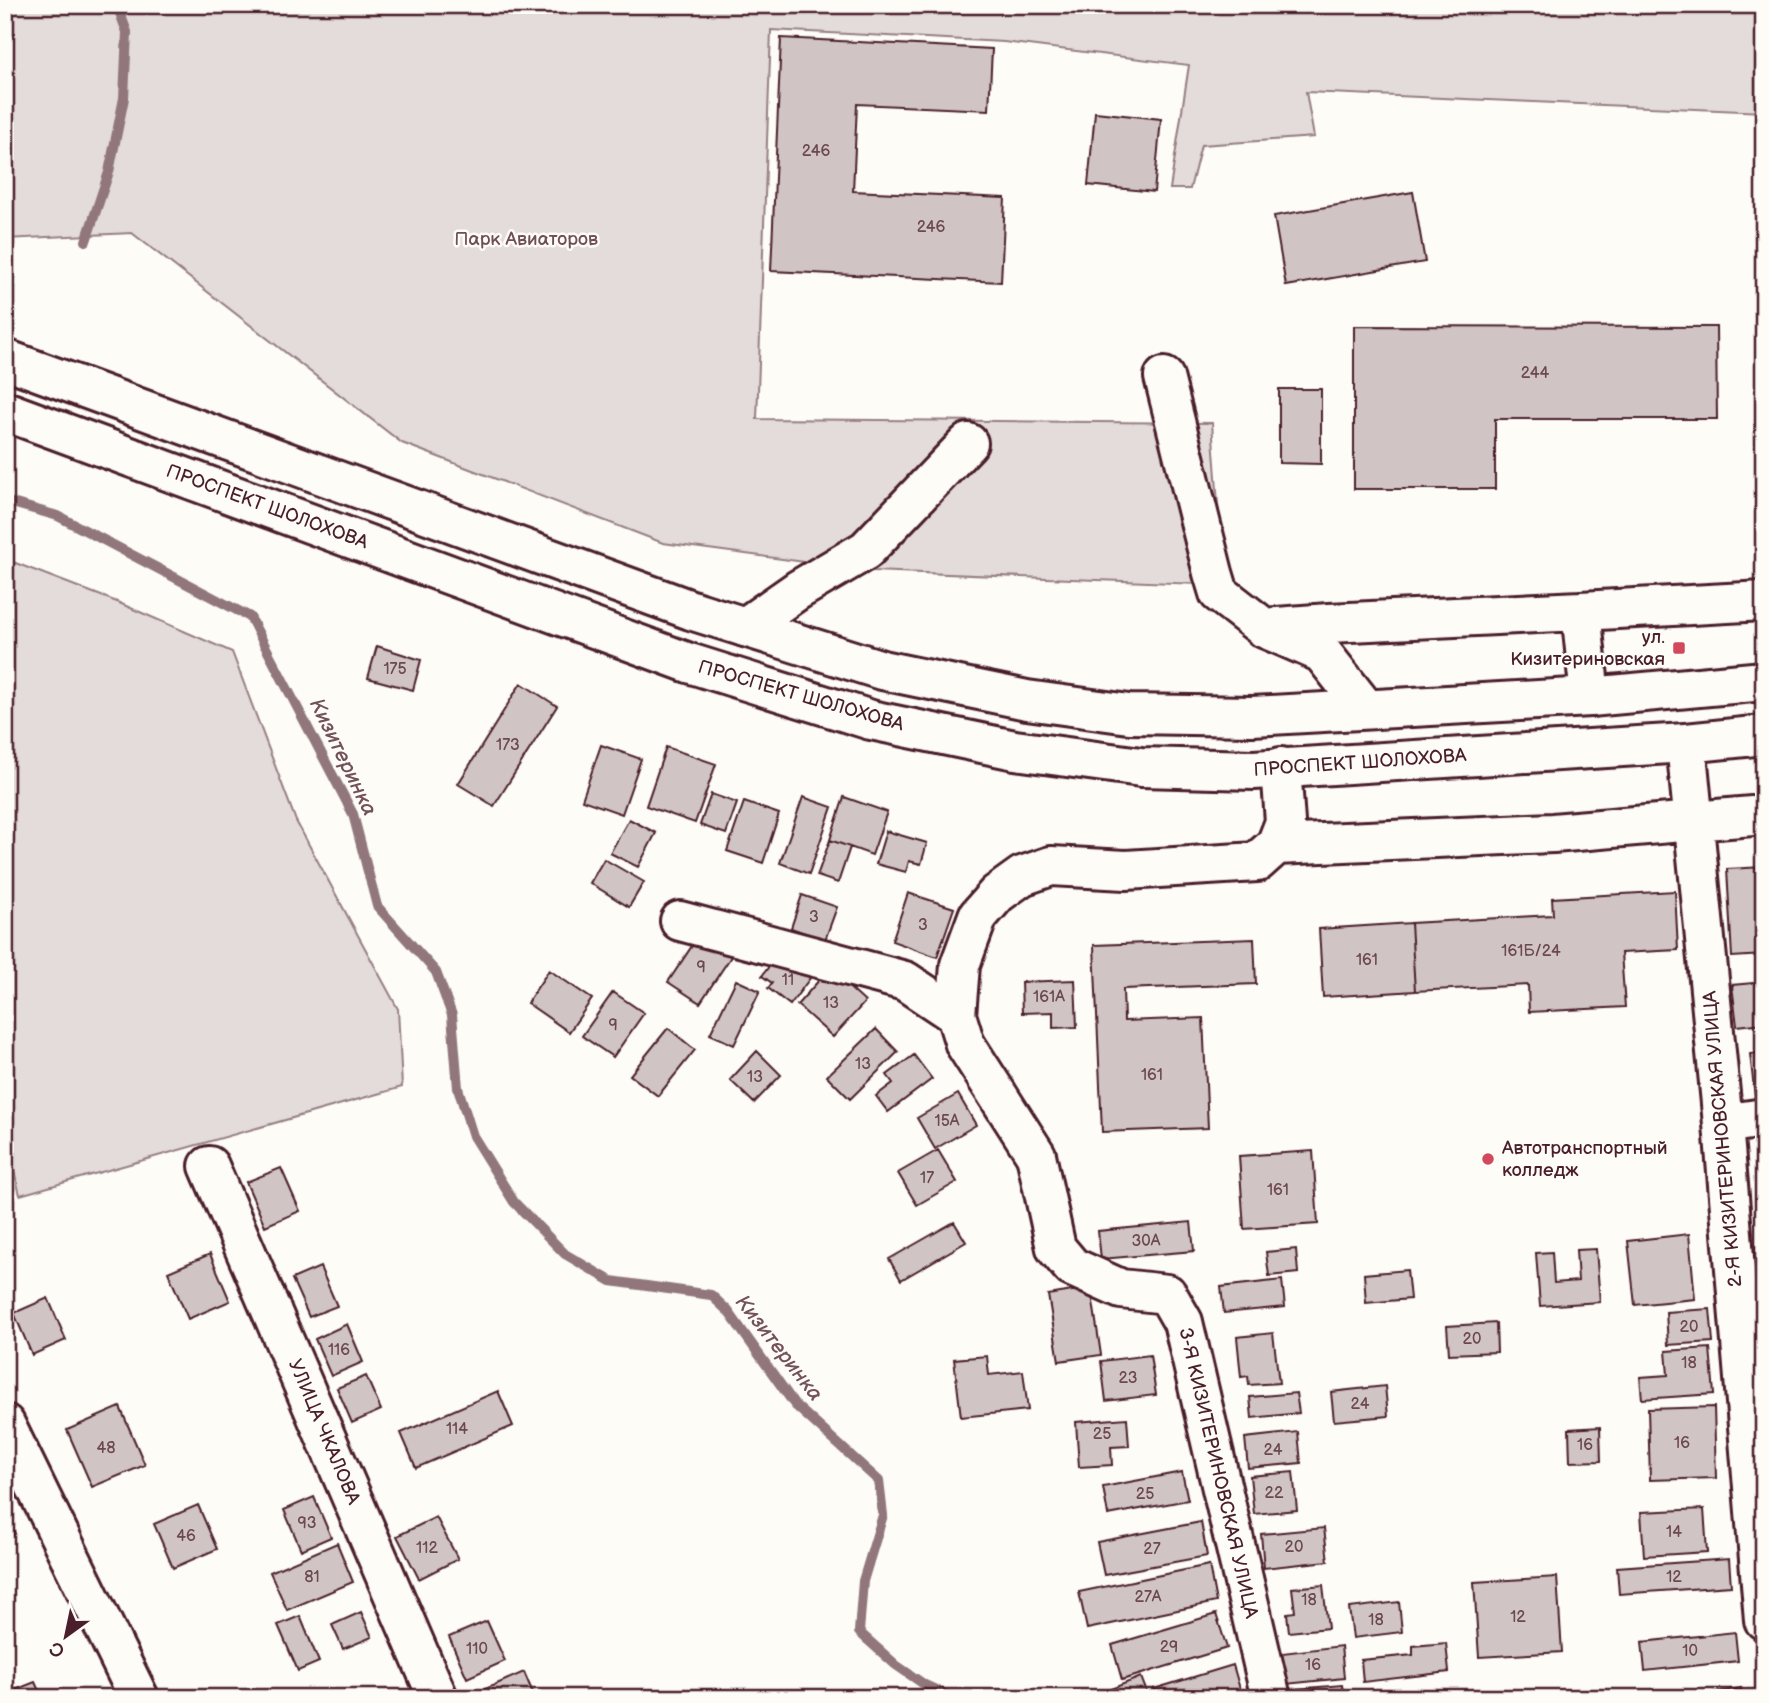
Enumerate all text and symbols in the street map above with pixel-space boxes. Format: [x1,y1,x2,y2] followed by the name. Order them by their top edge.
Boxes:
[802,142,831,161] house number: 246
[917,218,946,237] house number: 246
[454,228,598,251] park label: Парк Авиаторов
[1521,364,1550,383] house number: 244
[163,460,372,554] street label: ПРОСПЕКТ ШОЛОХОВА
[1510,626,1665,671] place label: ул. Кизитериновская
[1671,640,1687,656] marker: ул. Кизитериновская
[695,656,907,737] street label: ПРОСПЕКТ ШОЛОХОВА
[383,660,407,679] house number: 175
[304,694,382,820] water label: Кизитеринка
[496,736,520,755] house number: 173
[1253,744,1468,782] street label: ПРОСПЕКТ ШОЛОХОВА
[809,908,819,927] house number: 3
[918,916,928,935] house number: 3
[1501,942,1561,961] house number: 161Б/24
[1356,951,1378,970] house number: 161
[696,958,706,977] house number: 9
[782,971,794,990] house number: 11
[1033,988,1065,1007] house number: 161А
[1699,990,1747,1288] street label: 2-Я КИЗИТЕРИНОВСКАЯ УЛИЦА
[823,994,839,1013] house number: 13
[608,1016,618,1035] house number: 9
[855,1055,871,1074] house number: 13
[1141,1066,1163,1085] house number: 161
[747,1068,763,1087] house number: 13
[934,1112,960,1131] house number: 15А
[1501,1137,1668,1182] place label: Автотранспортный колледж
[1480,1151,1496,1167] marker: Автотранспортный колледж
[920,1169,934,1188] house number: 17
[1267,1181,1289,1200] house number: 161
[1132,1232,1161,1251] house number: 30А
[730,1290,828,1406] water label: Кизитеринка
[1680,1318,1698,1337] house number: 20
[1173,1325,1263,1621] street label: 3-Я КИЗИТЕРИНОВСКАЯ УЛИЦА
[1463,1330,1481,1349] house number: 20
[328,1341,350,1360] house number: 116
[1681,1354,1697,1373] house number: 18
[283,1356,365,1508] street label: УЛИЦА ЧКАЛОВА
[1119,1369,1138,1388] house number: 23
[1351,1395,1370,1414] house number: 24
[446,1420,468,1439] house number: 114
[1093,1425,1111,1444] house number: 25
[1674,1434,1690,1453] house number: 16
[1577,1436,1593,1455] house number: 16
[96,1439,116,1458] house number: 48
[1264,1441,1283,1460] house number: 24
[1265,1484,1284,1503] house number: 22
[1136,1485,1154,1504] house number: 25
[297,1514,317,1533] house number: 93
[1666,1523,1682,1542] house number: 14
[176,1527,196,1546] house number: 46
[1285,1538,1303,1557] house number: 20
[416,1539,438,1558] house number: 112
[1143,1540,1161,1559] house number: 27
[304,1568,320,1587] house number: 81
[1666,1568,1682,1587] house number: 12
[1135,1588,1162,1607] house number: 27А
[1301,1591,1317,1610] house number: 18
[32,1602,102,1672] north arrow
[1510,1608,1526,1627] house number: 12
[1368,1611,1384,1630] house number: 18
[46,1636,69,1662] text: С
[1160,1638,1178,1657] house number: 29
[466,1640,488,1659] house number: 110
[1682,1642,1698,1661] house number: 10
[1305,1656,1321,1675] house number: 16

